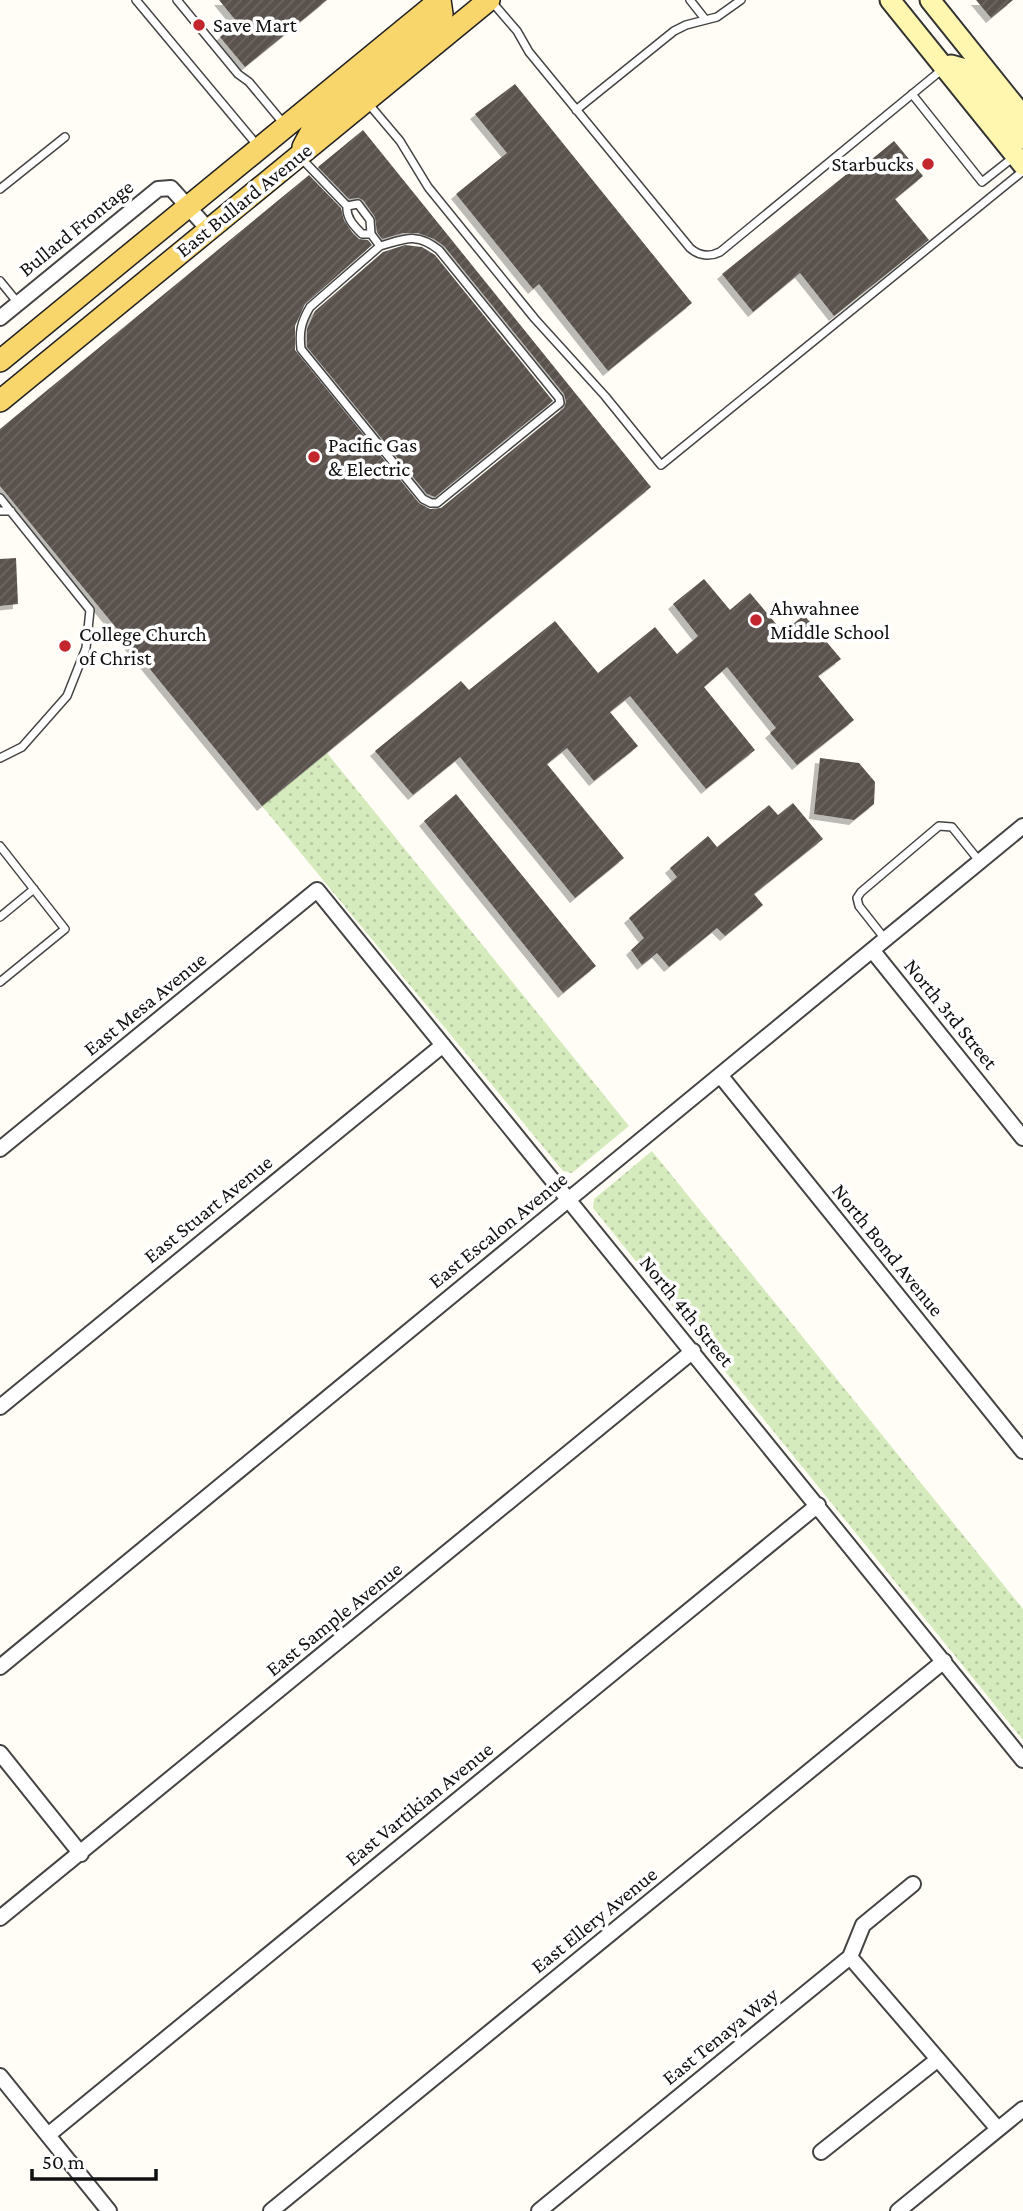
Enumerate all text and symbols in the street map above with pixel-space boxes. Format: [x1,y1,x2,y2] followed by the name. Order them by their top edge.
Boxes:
[213,13,298,37] place label: Save Mart
[191,17,207,33] marker: Save Mart
[171,138,317,262] street label: East Bullard Avenue
[832,152,914,176] place label: Starbucks
[920,156,936,172] marker: Starbucks
[14,175,138,281] street label: Bullard Frontage
[328,433,417,481] place label: Pacific Gas & Electric
[306,449,322,465] marker: Pacific Gas & Electric
[770,596,890,644] place label: Ahwahnee Middle School
[748,612,764,628] marker: Ahwahnee Middle School
[79,622,207,670] place label: College Church of Christ
[57,638,73,654] marker: College Church of Christ
[79,947,211,1061] street label: East Mesa Avenue
[899,954,1003,1075] street label: North 3rd Street
[139,1150,277,1268] street label: East Stuart Avenue
[424,1167,572,1293] street label: East Escalon Avenue
[827,1179,949,1321] street label: North Bond Avenue
[635,1251,740,1372] street label: North 4th Street
[261,1557,407,1681] street label: East Sample Avenue
[340,1737,498,1871] street label: East Vartikian Avenue
[526,1862,662,1978] street label: East Ellery Avenue
[657,1982,783,2090] street label: East Tenaya Way
[32,2138,156,2182] scale bar
[42,2150,85,2174] text: 50 m

